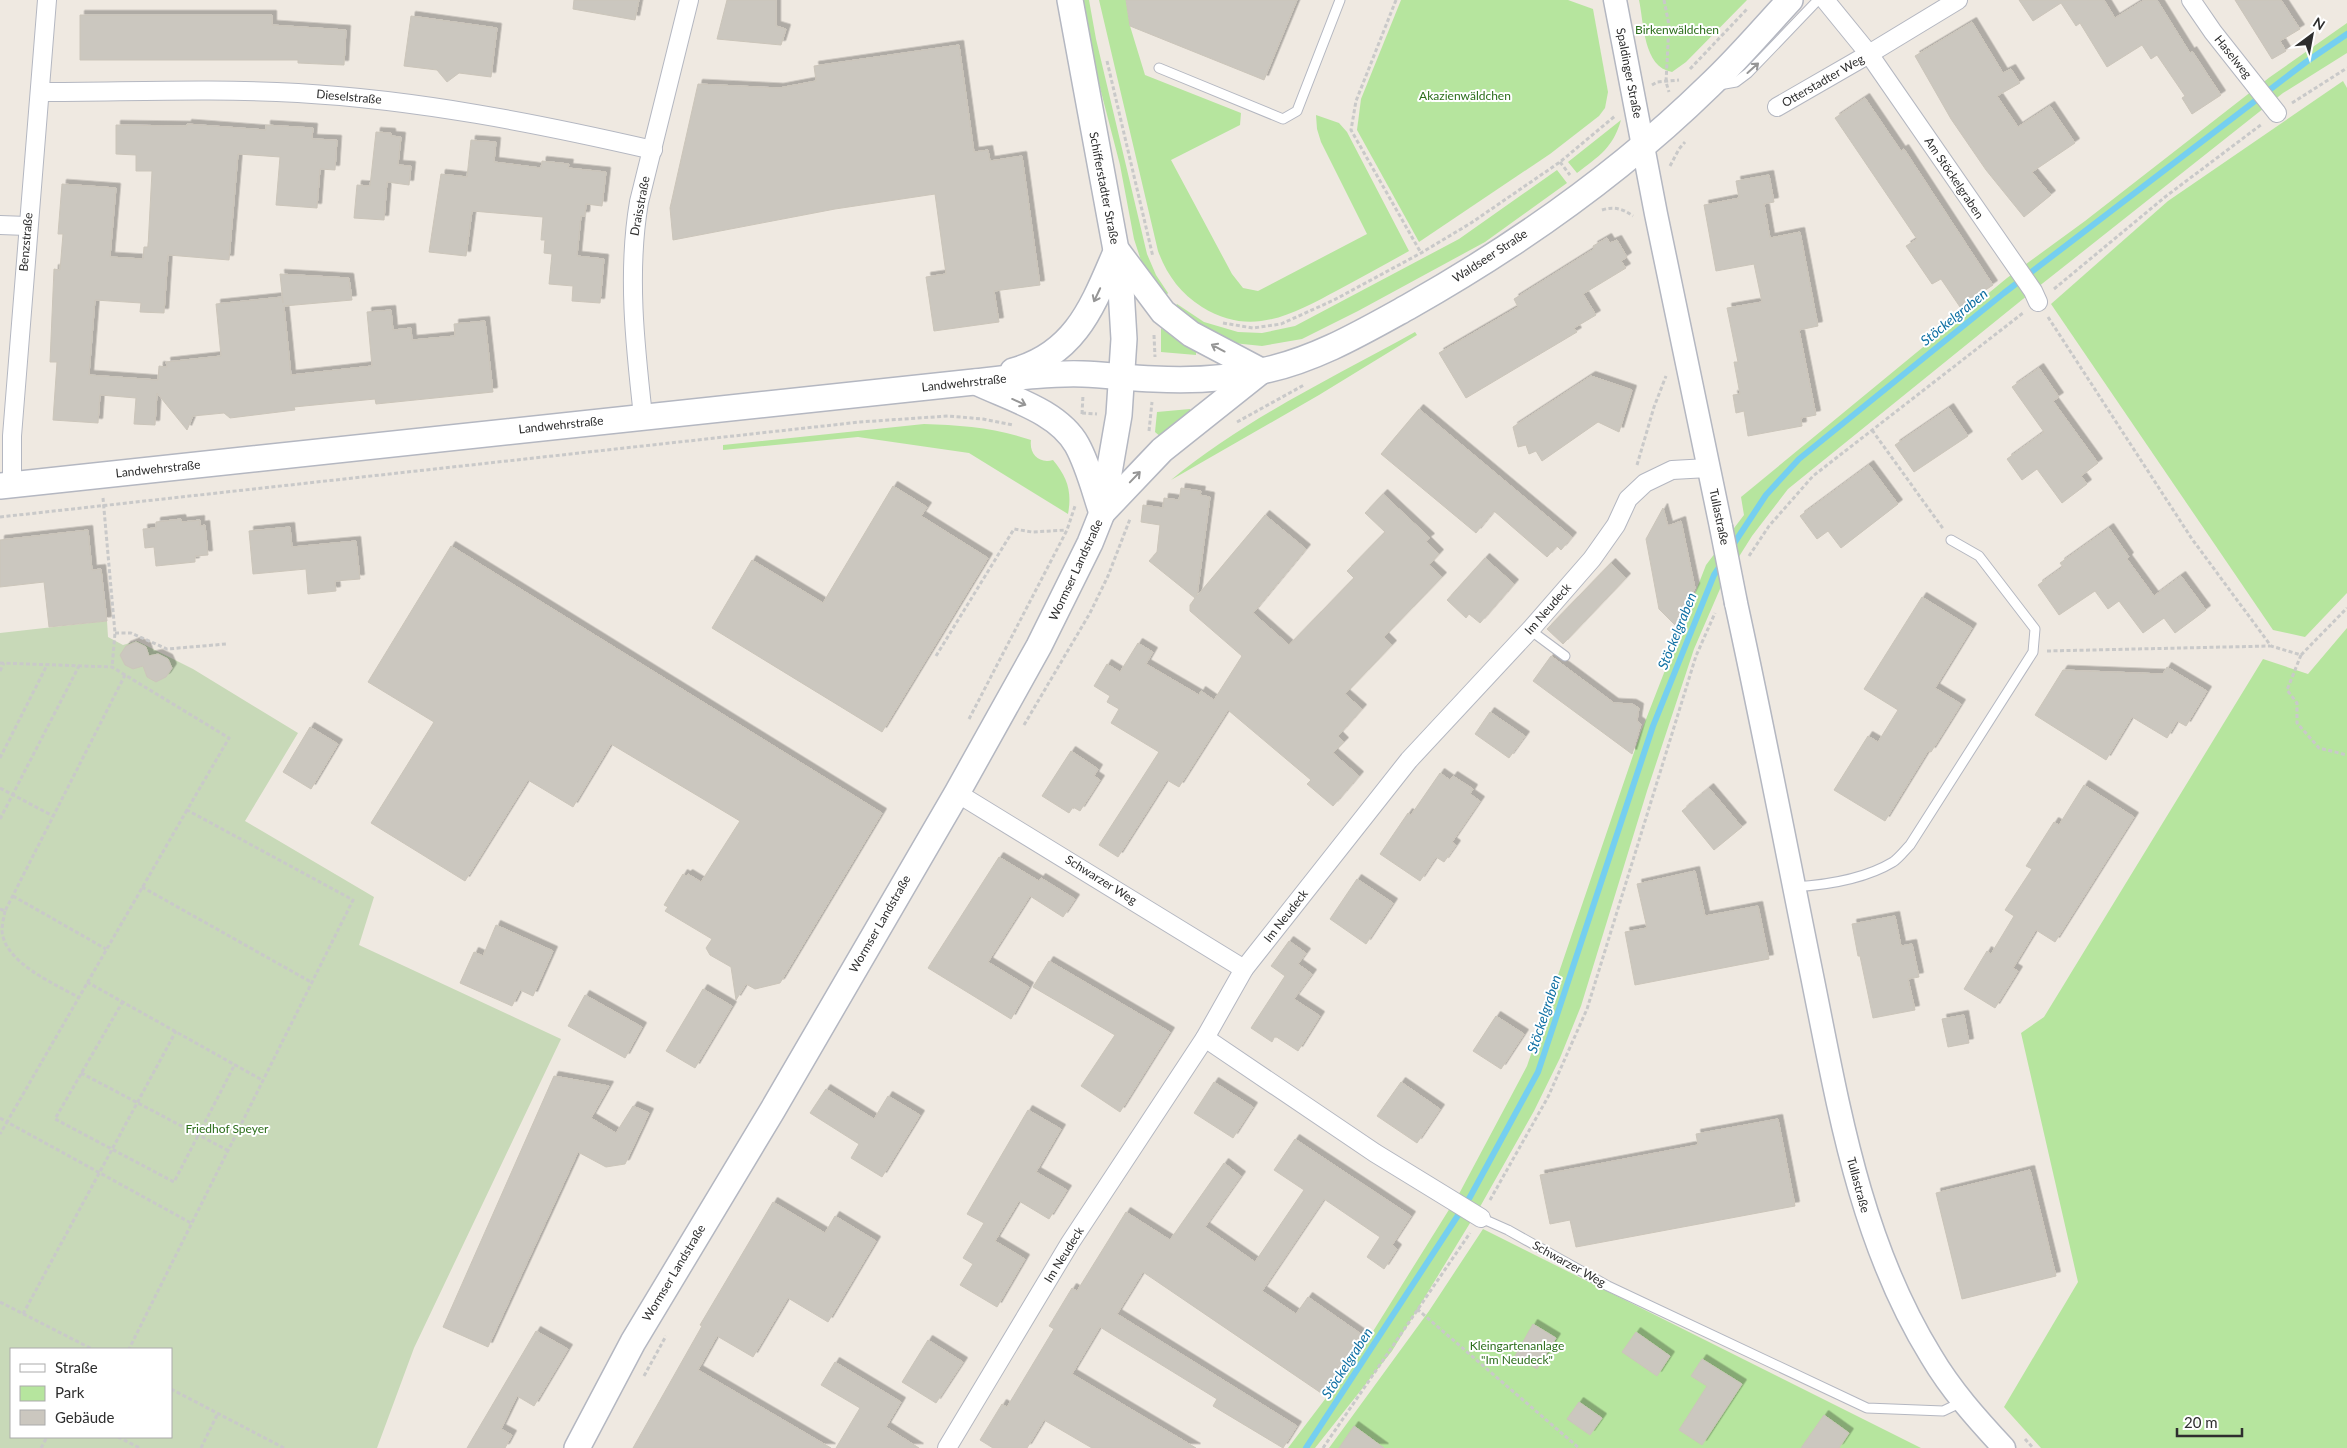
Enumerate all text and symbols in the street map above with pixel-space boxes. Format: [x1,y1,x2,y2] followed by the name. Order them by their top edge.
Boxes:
[2287,10,2337,60] north arrow
[2310,13,2328,34] text: N
[1635,22,1719,37] park label: Birkenwäldchen
[1613,26,1646,119] street label: Spaldinger Straße
[2211,32,2255,81] street label: Haselweg
[1779,51,1867,110] street label: Otterstadter Weg
[1747,62,1760,74] one-way arrow
[316,86,382,107] street label: Dieselstraße
[1419,88,1511,103] park label: Akazienwäldchen
[1086,130,1123,245] street label: Schifferstadter Straße
[1922,134,1987,221] street label: Am Stöckelgraben
[626,175,653,237] street label: Draisstraße
[15,212,36,272] street label: Benzstraße
[1449,226,1530,285] street label: Waldseer Straße
[1917,284,1991,349] water label: Stöckelgraben
[1092,287,1102,302] one-way arrow
[1212,343,1226,353] one-way arrow
[921,371,1007,394] street label: Landwehrstraße
[1011,397,1026,407] one-way arrow
[518,413,604,436] street label: Landwehrstraße
[115,457,201,480] street label: Landwehrstraße
[1129,471,1141,483] one-way arrow
[1706,487,1733,546] street label: Tullastraße
[1045,517,1106,623] street label: Wormser Landstraße
[1521,579,1575,637] street label: Im Neudeck
[1653,590,1700,672] water label: Stöckelgraben
[1063,852,1140,908] street label: Schwarzer Weg
[846,872,914,975] street label: Wormser Landstraße
[1260,886,1311,945] street label: Im Neudeck
[1523,973,1564,1055] water label: Stöckelgraben
[185,1121,269,1136] park label: Friedhof Speyer
[1844,1155,1873,1214] street label: Tullastraße
[639,1222,708,1324] street label: Wormser Landstraße
[1040,1223,1087,1285] street label: Im Neudeck
[1530,1237,1609,1290] street label: Schwarzer Weg
[1317,1324,1376,1401] water label: Stöckelgraben
[1470,1338,1564,1367] park label: Kleingartenanlage "Im Neudeck"
[10,1348,172,1438] legend
[55,1358,98,1376] text: Straße
[55,1383,85,1401] text: Park
[2177,1406,2242,1438] scale bar
[55,1408,114,1426] text: Gebäude
[2184,1413,2218,1431] text: 20 m

